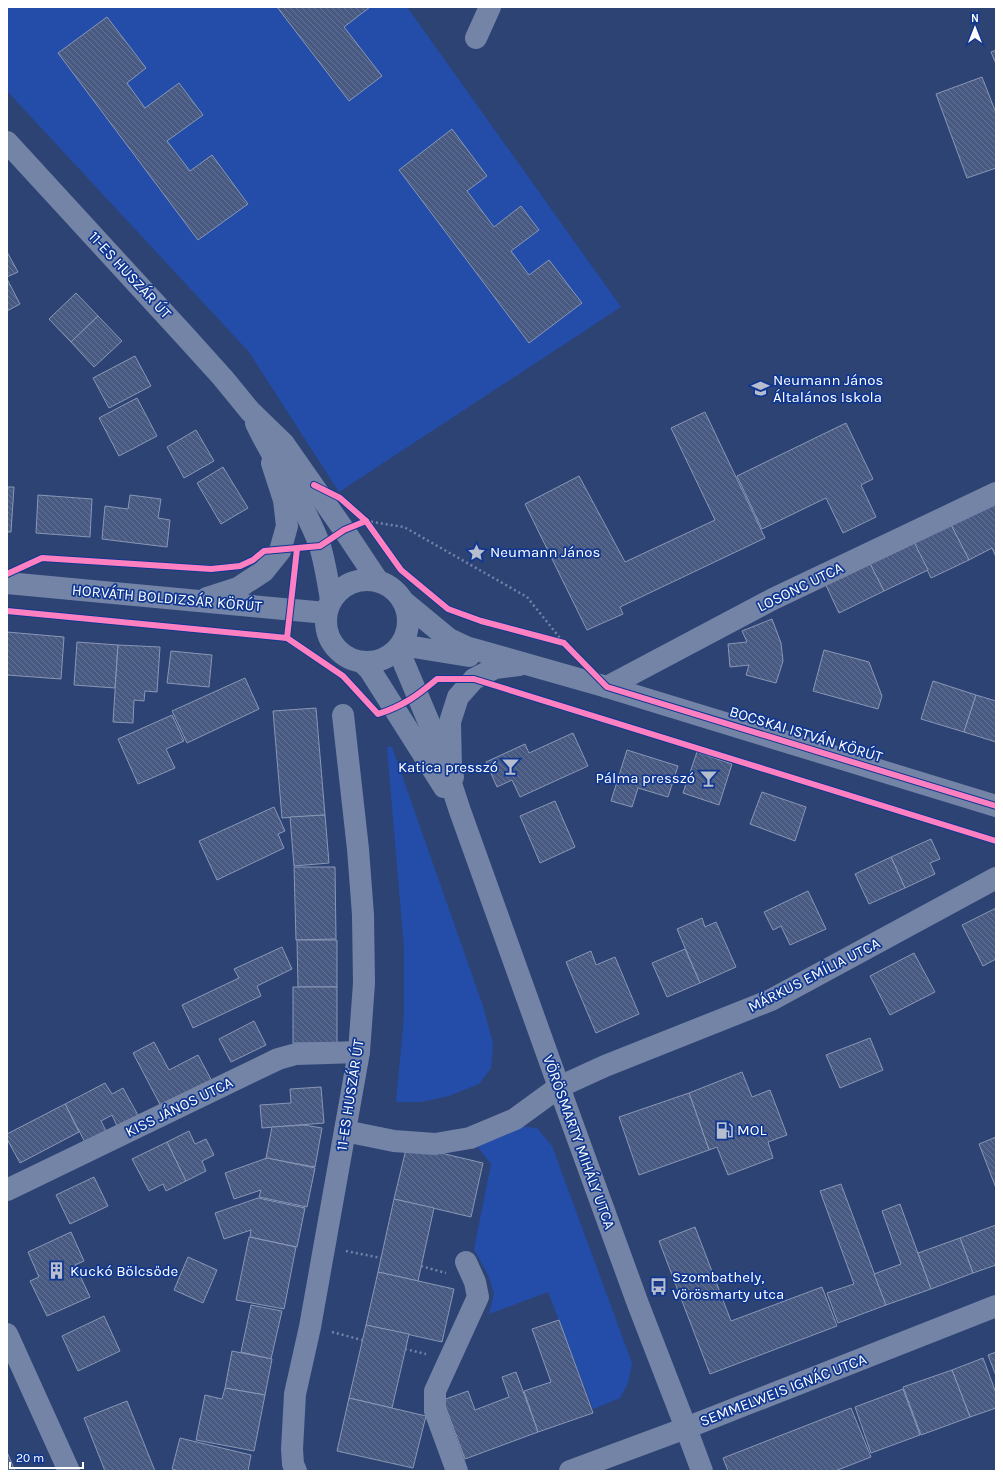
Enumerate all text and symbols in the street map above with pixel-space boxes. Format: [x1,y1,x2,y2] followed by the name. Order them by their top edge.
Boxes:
[955,8,995,48] north arrow
[971,12,979,25] text: N
[85,228,175,323] street label: 11-ES HUSZÁR ÚT
[773,371,883,406] place label: Neumann János Általános Iskola
[750,379,770,399] school or university icon: Neumann János Általános Iskola
[467,542,487,562] place icon: Neumann János
[490,543,600,561] place label: Neumann János
[754,558,846,616] street label: LOSONC UTCA
[71,581,263,615] street label: HORVÁTH BOLDIZSÁR KÖRÚT
[727,702,885,766] street label: BOCSKAI ISTVÁN KÖRÚT
[501,757,521,777] bar icon: Katica presszó
[398,758,498,776] place label: Katica presszó
[698,768,718,788] bar icon: Pálma presszó
[595,769,695,787] place label: Pálma presszó
[745,934,883,1016] street label: MÁRKUS EMÍLIA UTCA
[332,1037,368,1152] street label: 11-ES HUSZÁR ÚT
[539,1052,619,1232] street label: VÖRÖSMARTY MIHÁLY UTCA
[122,1073,236,1141] street label: KISS JÁNOS UTCA
[714,1120,734,1140] fuel station icon: MOL
[737,1121,766,1139] place label: MOL
[47,1261,67,1281] building icon: Kuckó Bölcsőde
[70,1262,178,1280] place label: Kuckó Bölcsőde
[672,1268,784,1303] place label: Szombathely, Vörösmarty utca
[649,1276,669,1296] bus stop icon: Szombathely, Vörösmarty utca
[697,1350,869,1430] street label: SEMMELWEIS IGNÁC UTCA
[10,1444,83,1470] scale bar
[16,1451,44,1465] text: 20 m

